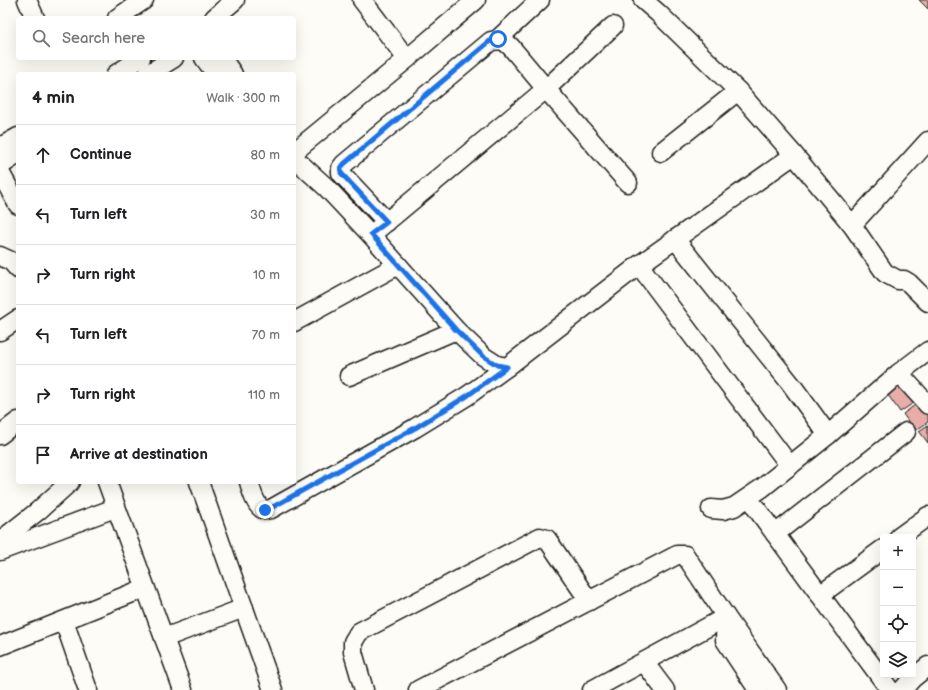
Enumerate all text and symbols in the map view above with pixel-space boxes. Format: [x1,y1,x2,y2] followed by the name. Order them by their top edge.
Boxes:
[16,16,296,60] search box
[30,27,52,49] icon: search
[62,29,145,48] text: Search here
[489,30,507,48] route start
[32,88,75,108] text: 4 min
[206,90,280,106] text: Walk · 300 m
[32,144,54,166] icon: ahead
[70,145,132,164] text: Continue
[251,147,280,163] text: 80 m
[32,204,54,226] icon: left
[70,205,127,224] text: Turn left
[250,207,280,223] text: 30 m
[32,264,54,286] icon: right
[70,265,135,284] text: Turn right
[253,267,280,283] text: 10 m
[32,324,54,346] icon: left
[70,325,127,344] text: Turn left
[252,327,280,343] text: 70 m
[32,384,54,406] icon: right
[70,385,135,404] text: Turn right
[248,387,280,403] text: 110 m
[32,444,54,466] icon: arrive
[70,445,208,464] text: Arrive at destination
[256,501,274,519] route end
[880,534,916,678] map controls
[880,534,916,570] button: +
[880,570,916,606] button: −
[880,606,916,642] button: locate
[880,642,916,678] button: layers

